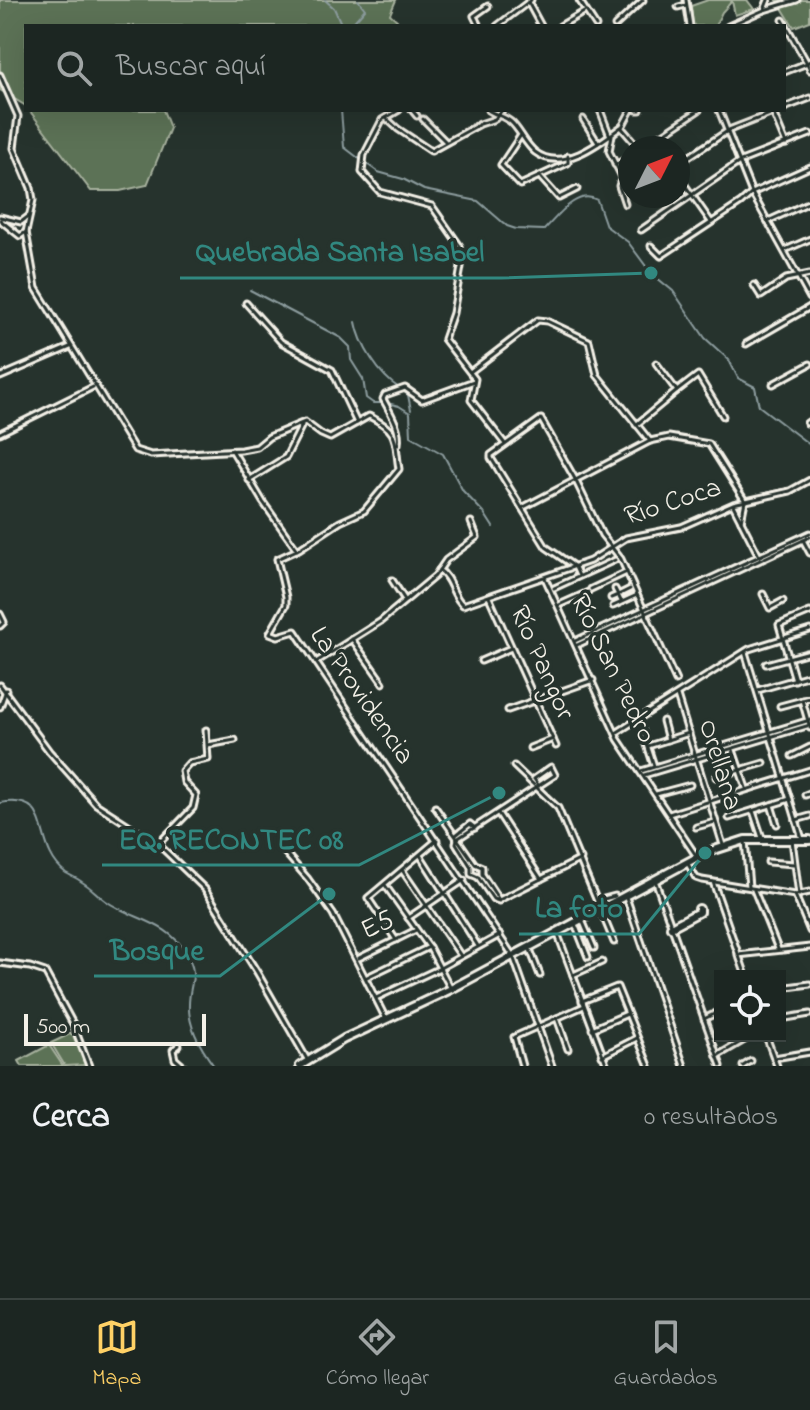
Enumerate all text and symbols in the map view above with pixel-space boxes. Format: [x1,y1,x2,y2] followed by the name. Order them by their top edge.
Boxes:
[24,24,786,112] search box
[52,46,96,90] icon: search
[116,46,266,90] text: Buscar aquí
[618,136,690,208] north arrow
[180,224,501,278] callout: Quebrada Santa Isabel
[196,232,484,276] text: Quebrada Santa Isabel
[619,468,727,538] street label: Río Coca
[558,587,666,751] street label: Río San Pedro
[498,599,585,727] street label: Río Pangor
[298,618,424,774] street label: La Providencia
[686,715,752,815] street label: Orellana
[102,811,359,865] callout: EQ. RECONTEC 08
[119,820,343,864] text: EQ. RECONTEC 08
[519,880,639,934] callout: La foto
[535,888,623,932] text: La foto
[354,900,402,952] street label: E5
[94,922,220,976] callout: Bosque
[108,931,206,975] text: Bosque
[714,970,786,1042] map controls
[714,970,786,1042] button: locate
[24,1010,206,1046] scale bar
[36,1012,90,1044] text: 500 m
[32,1093,110,1143] text: Cerca
[644,1099,778,1137] text: 0 resultados
[92,1315,141,1395] tab: Mapa
[326,1315,429,1395] tab: Cómo llegar
[614,1315,718,1395] tab: Guardados

